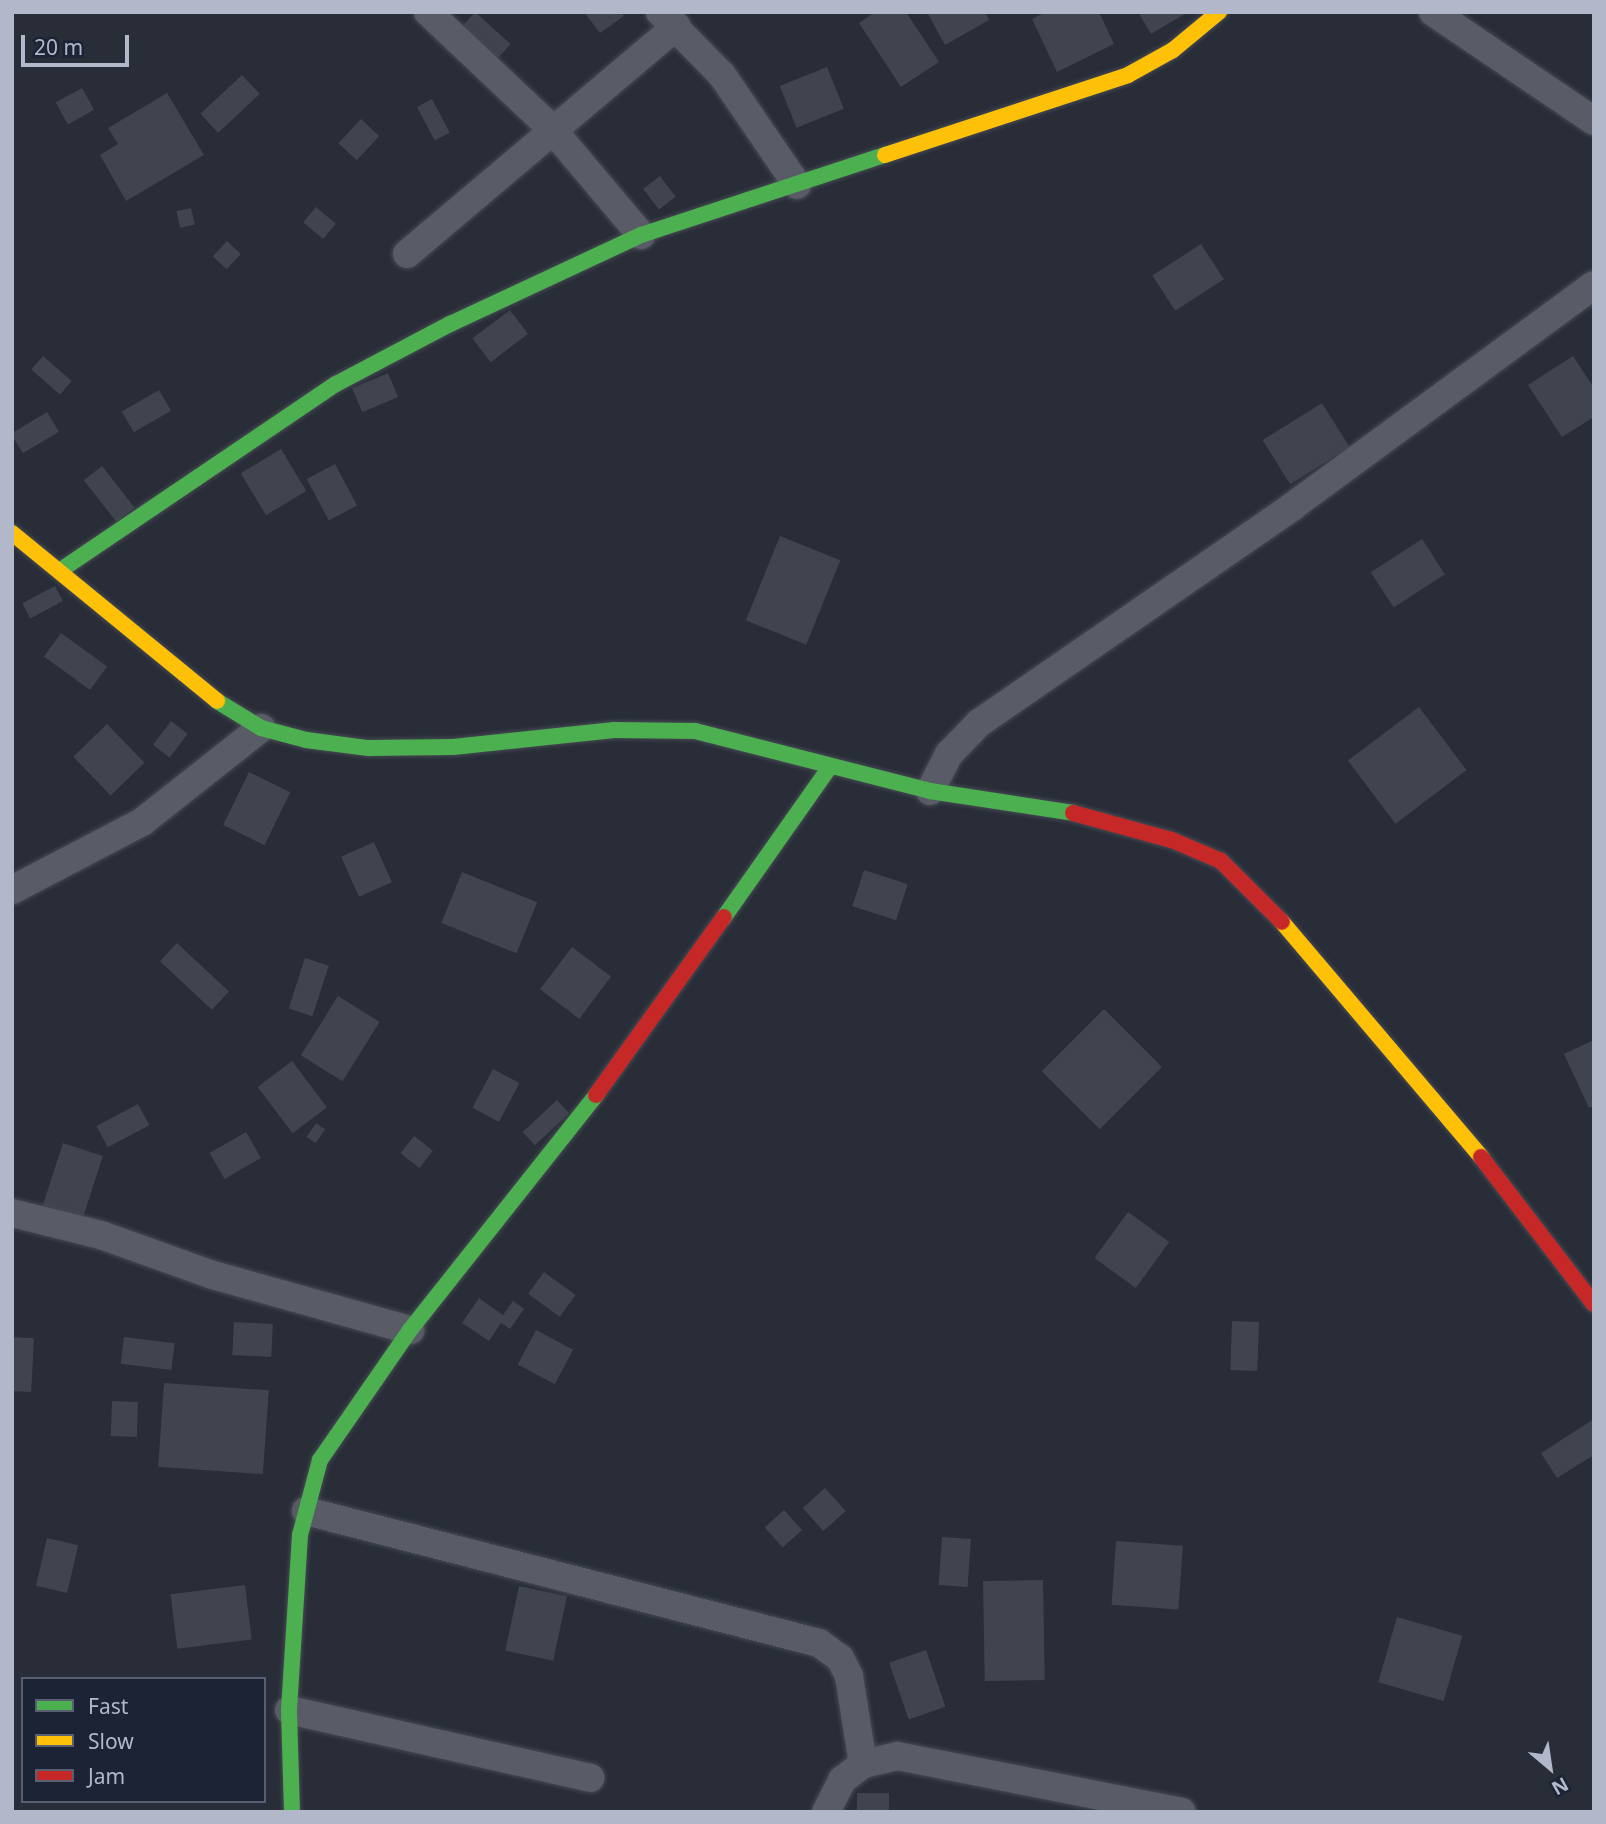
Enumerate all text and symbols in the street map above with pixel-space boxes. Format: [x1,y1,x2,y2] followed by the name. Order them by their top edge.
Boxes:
[24,21,133,65] scale bar
[34,33,83,61] text: 20 m
[21,1677,266,1803] legend
[88,1692,128,1720] text: Fast
[88,1727,134,1755] text: Slow
[1515,1733,1585,1803] north arrow
[88,1762,125,1790] text: Jam
[1547,1771,1573,1801] text: N

